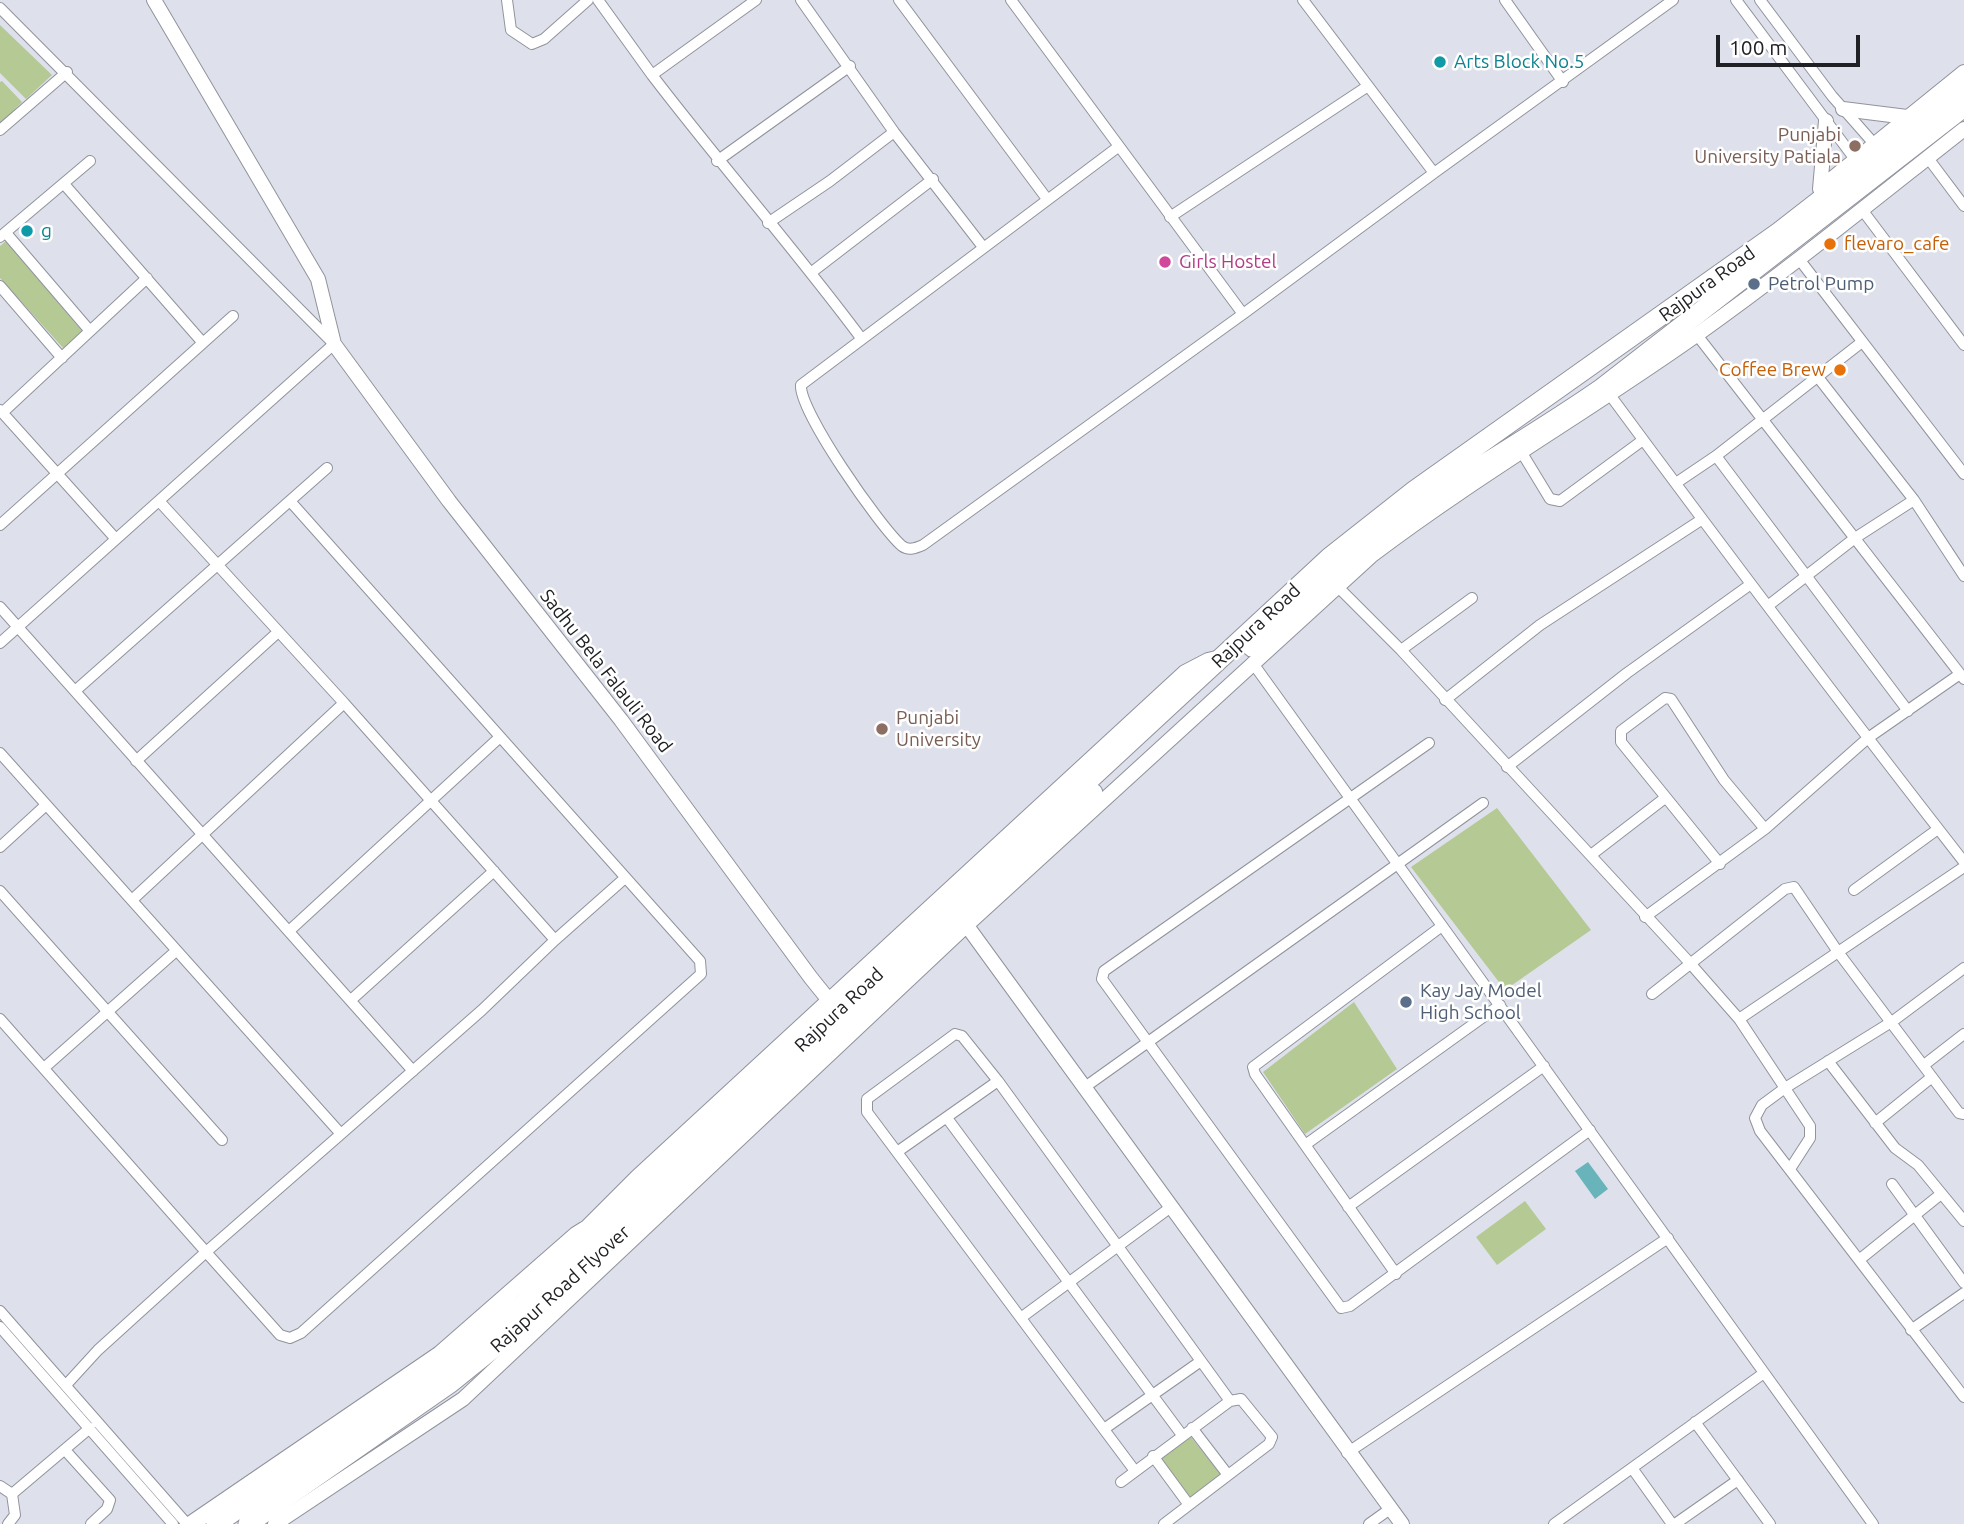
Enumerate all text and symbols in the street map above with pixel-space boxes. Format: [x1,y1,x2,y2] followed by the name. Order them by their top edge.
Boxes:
[1719,21,1862,65] scale bar
[1729,35,1787,59] text: 100 m
[1454,51,1585,73] place label: Arts Block No.5
[1432,54,1448,70] marker: Arts Block No.5
[1694,124,1841,168] place label: Punjabi University Patiala
[1847,138,1863,154] marker: Punjabi University Patiala
[41,220,52,242] place label: g
[19,223,35,239] marker: g
[1844,233,1950,255] place label: flevaro_cafe
[1822,236,1838,252] marker: flevaro_cafe
[1654,241,1760,327] street label: Rajpura Road
[1179,251,1276,273] place label: Girls Hostel
[1157,254,1173,270] marker: Girls Hostel
[1768,273,1874,295] place label: Petrol Pump
[1746,276,1762,292] marker: Petrol Pump
[1719,359,1826,381] place label: Coffee Brew
[1832,362,1848,378] marker: Coffee Brew
[1207,579,1305,673] street label: Rajpura Road
[535,585,677,757] street label: Sadhu Bela Falauli Road
[896,707,981,751] place label: Punjabi University
[874,721,890,737] marker: Punjabi University
[790,963,888,1057] street label: Rajpura Road
[1420,980,1542,1024] place label: Kay Jay Model High School
[1398,994,1414,1010] marker: Kay Jay Model High School
[486,1220,634,1358] street label: Rajapur Road Flyover

